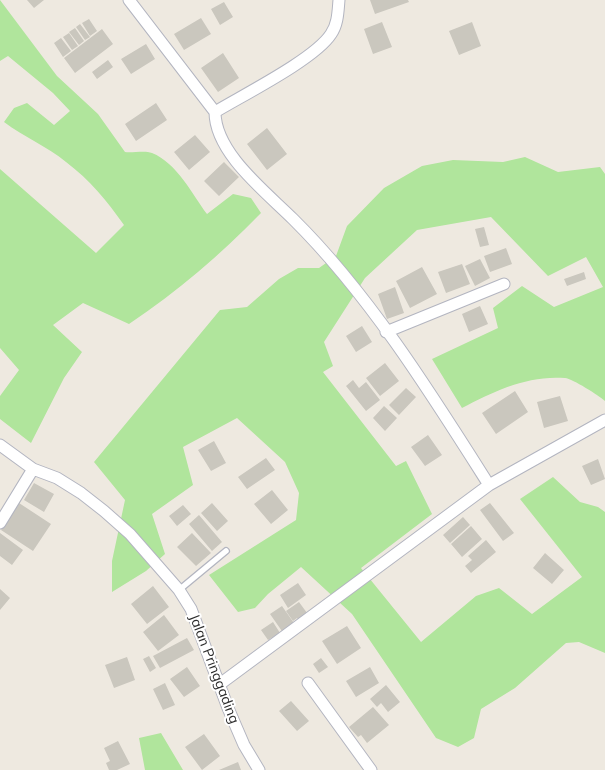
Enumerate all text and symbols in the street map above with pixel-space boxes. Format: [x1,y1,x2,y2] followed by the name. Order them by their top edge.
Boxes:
[185,612,243,726] street label: Jalan Pringgading

